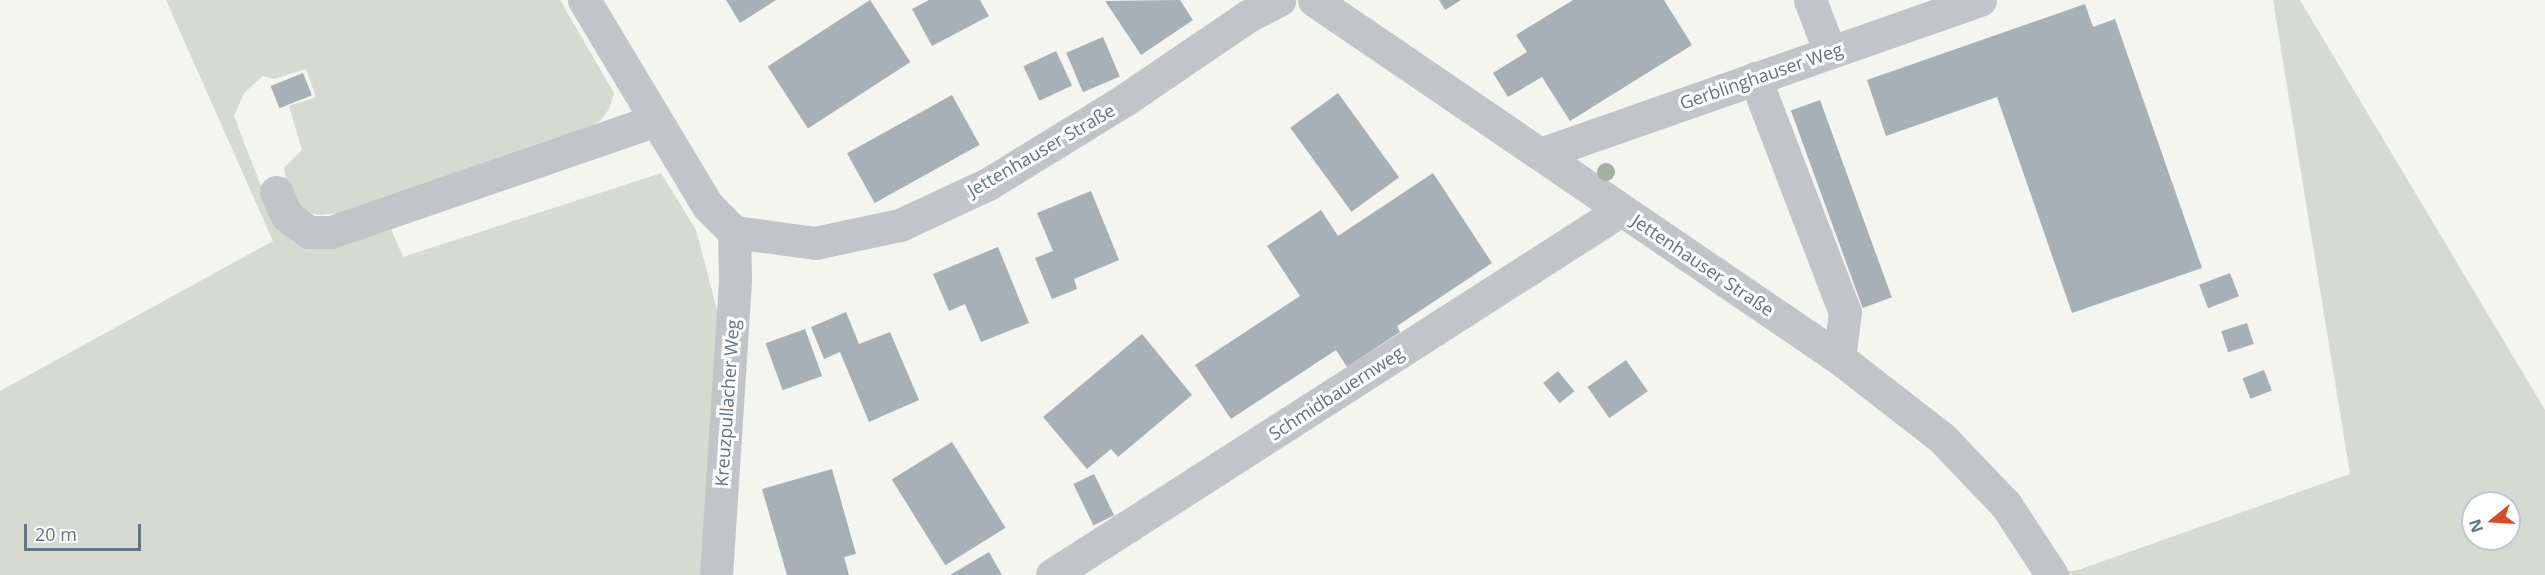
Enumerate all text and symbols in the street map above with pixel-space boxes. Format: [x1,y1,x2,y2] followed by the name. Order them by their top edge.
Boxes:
[1677,38,1845,114] street label: Gerblinghauser Weg
[963,99,1119,201] street label: Jettenhauser Straße
[1628,209,1778,321] street label: Jettenhauser Straße
[710,319,744,487] street label: Kreuzpullacher Weg
[1265,341,1407,445] street label: Schmidbauernweg
[2461,491,2521,551] north arrow
[27,512,144,550] scale bar
[2463,516,2488,536] text: N
[35,522,77,546] text: 20 m

